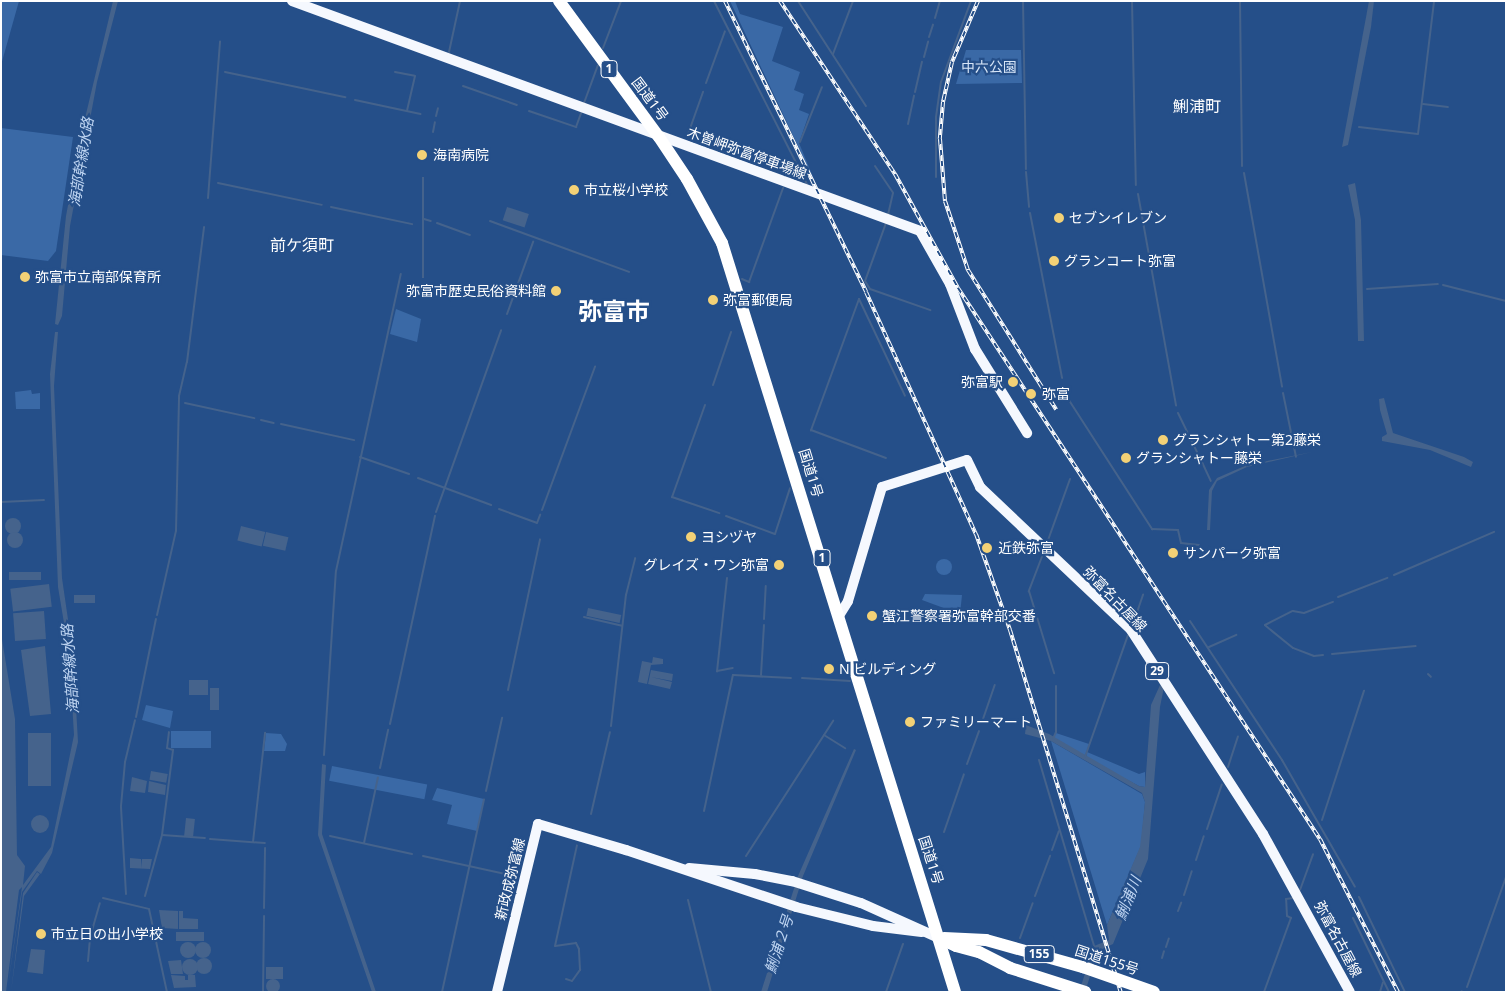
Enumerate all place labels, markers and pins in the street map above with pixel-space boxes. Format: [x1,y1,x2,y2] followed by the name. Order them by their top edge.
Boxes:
[433,147,489,163] place label: 海南病院
[415,148,429,162] marker: 海南病院
[584,182,668,198] place label: 市立桜小学校
[568,184,580,196] marker: 市立桜小学校
[1069,210,1167,226] place label: セブンイレブン
[1053,212,1065,224] marker: セブンイレブン
[1064,253,1176,269] place label: グランコート弥富
[1048,255,1060,267] marker: グランコート弥富
[35,269,161,285] place label: 弥富市立南部保育所
[19,271,31,283] marker: 弥富市立南部保育所
[406,283,546,299] place label: 弥富市歴史民俗資料館
[550,285,562,297] marker: 弥富市歴史民俗資料館
[723,292,793,308] place label: 弥富郵便局
[707,294,719,306] marker: 弥富郵便局
[961,374,1003,390] place label: 弥富駅
[1007,376,1019,388] marker: 弥富駅
[1042,386,1070,402] place label: 弥富
[1024,387,1038,401] marker: 弥富
[1173,432,1321,448] place label: グランシャトー第2藤栄
[1157,434,1169,446] marker: グランシャトー第2藤栄
[1136,450,1262,466] place label: グランシャトー藤栄
[1120,452,1132,464] marker: グランシャトー藤栄
[701,529,757,545] place label: ヨシヅヤ
[685,531,697,543] marker: ヨシヅヤ
[998,540,1054,556] place label: 近鉄弥富
[980,541,994,555] marker: 近鉄弥富
[1183,545,1281,561] place label: サンパーク弥富
[1167,547,1179,559] marker: サンパーク弥富
[643,557,769,573] place label: グレイズ・ワン弥富
[773,559,785,571] marker: グレイズ・ワン弥富
[882,608,1036,624] place label: 蟹江警察署弥富幹部交番
[866,610,878,622] marker: 蟹江警察署弥富幹部交番
[839,661,937,677] place label: N ビルディング
[823,663,835,675] marker: N ビルディング
[920,714,1032,730] place label: ファミリーマート
[904,716,916,728] marker: ファミリーマート
[51,926,163,942] place label: 市立日の出小学校
[35,928,47,940] marker: 市立日の出小学校

